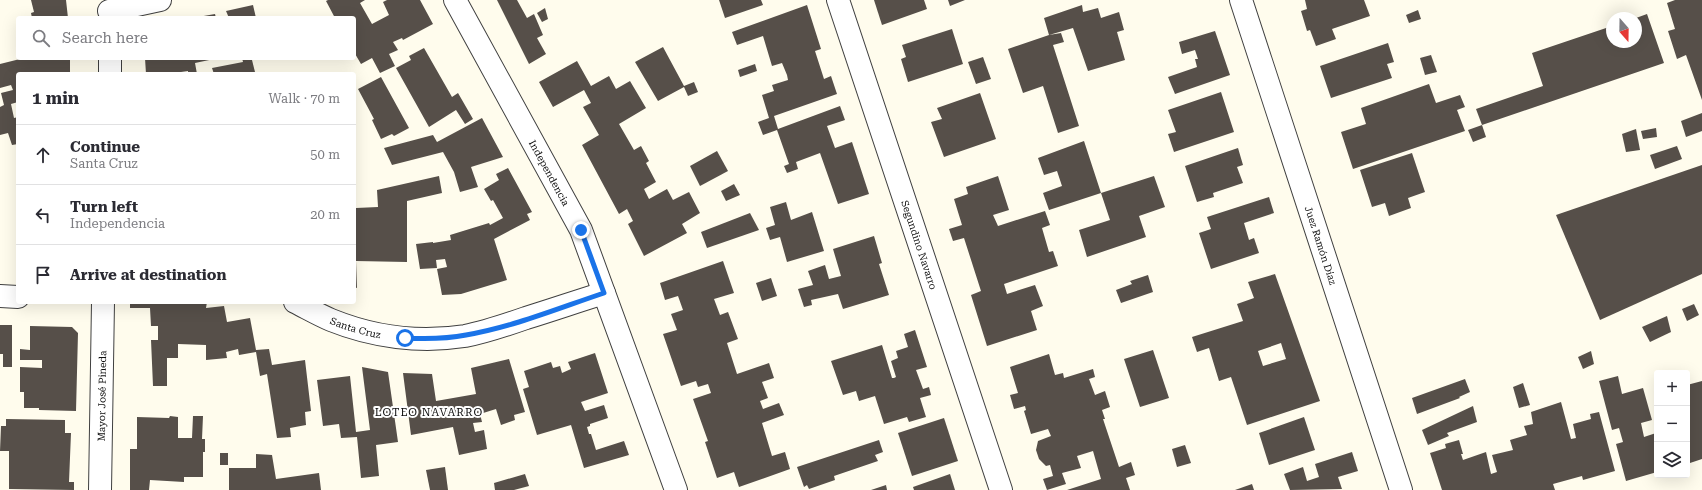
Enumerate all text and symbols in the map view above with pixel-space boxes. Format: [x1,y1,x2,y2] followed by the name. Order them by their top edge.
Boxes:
[1606,12,1642,48] north arrow
[16,16,356,60] search box
[30,27,52,49] icon: search
[62,29,148,47] text: Search here
[32,88,79,108] text: 1 min
[268,91,340,106] text: Walk · 70 m
[70,138,140,156] text: Continue
[527,138,572,208] street label: Independencia
[32,144,54,166] icon: ahead
[310,147,340,162] text: 50 m
[70,156,138,171] text: Santa Cruz
[70,198,138,216] text: Turn left
[899,199,939,291] street label: Segundino Navarro
[32,204,54,226] icon: left
[1303,205,1339,286] street label: Juez Ramón Díaz
[310,207,340,222] text: 20 m
[70,216,165,231] text: Independencia
[572,221,590,239] route end
[32,264,54,286] icon: arrive
[70,266,226,284] text: Arrive at destination
[329,315,382,340] street label: Santa Cruz
[396,329,414,347] route start
[96,350,108,442] street label: Mayor José Pineda
[1654,370,1690,478] map controls
[1654,370,1690,406] button: +
[375,406,483,419] district label: LOTEO NAVARRO
[1654,406,1690,442] button: −
[1654,442,1690,478] button: layers

